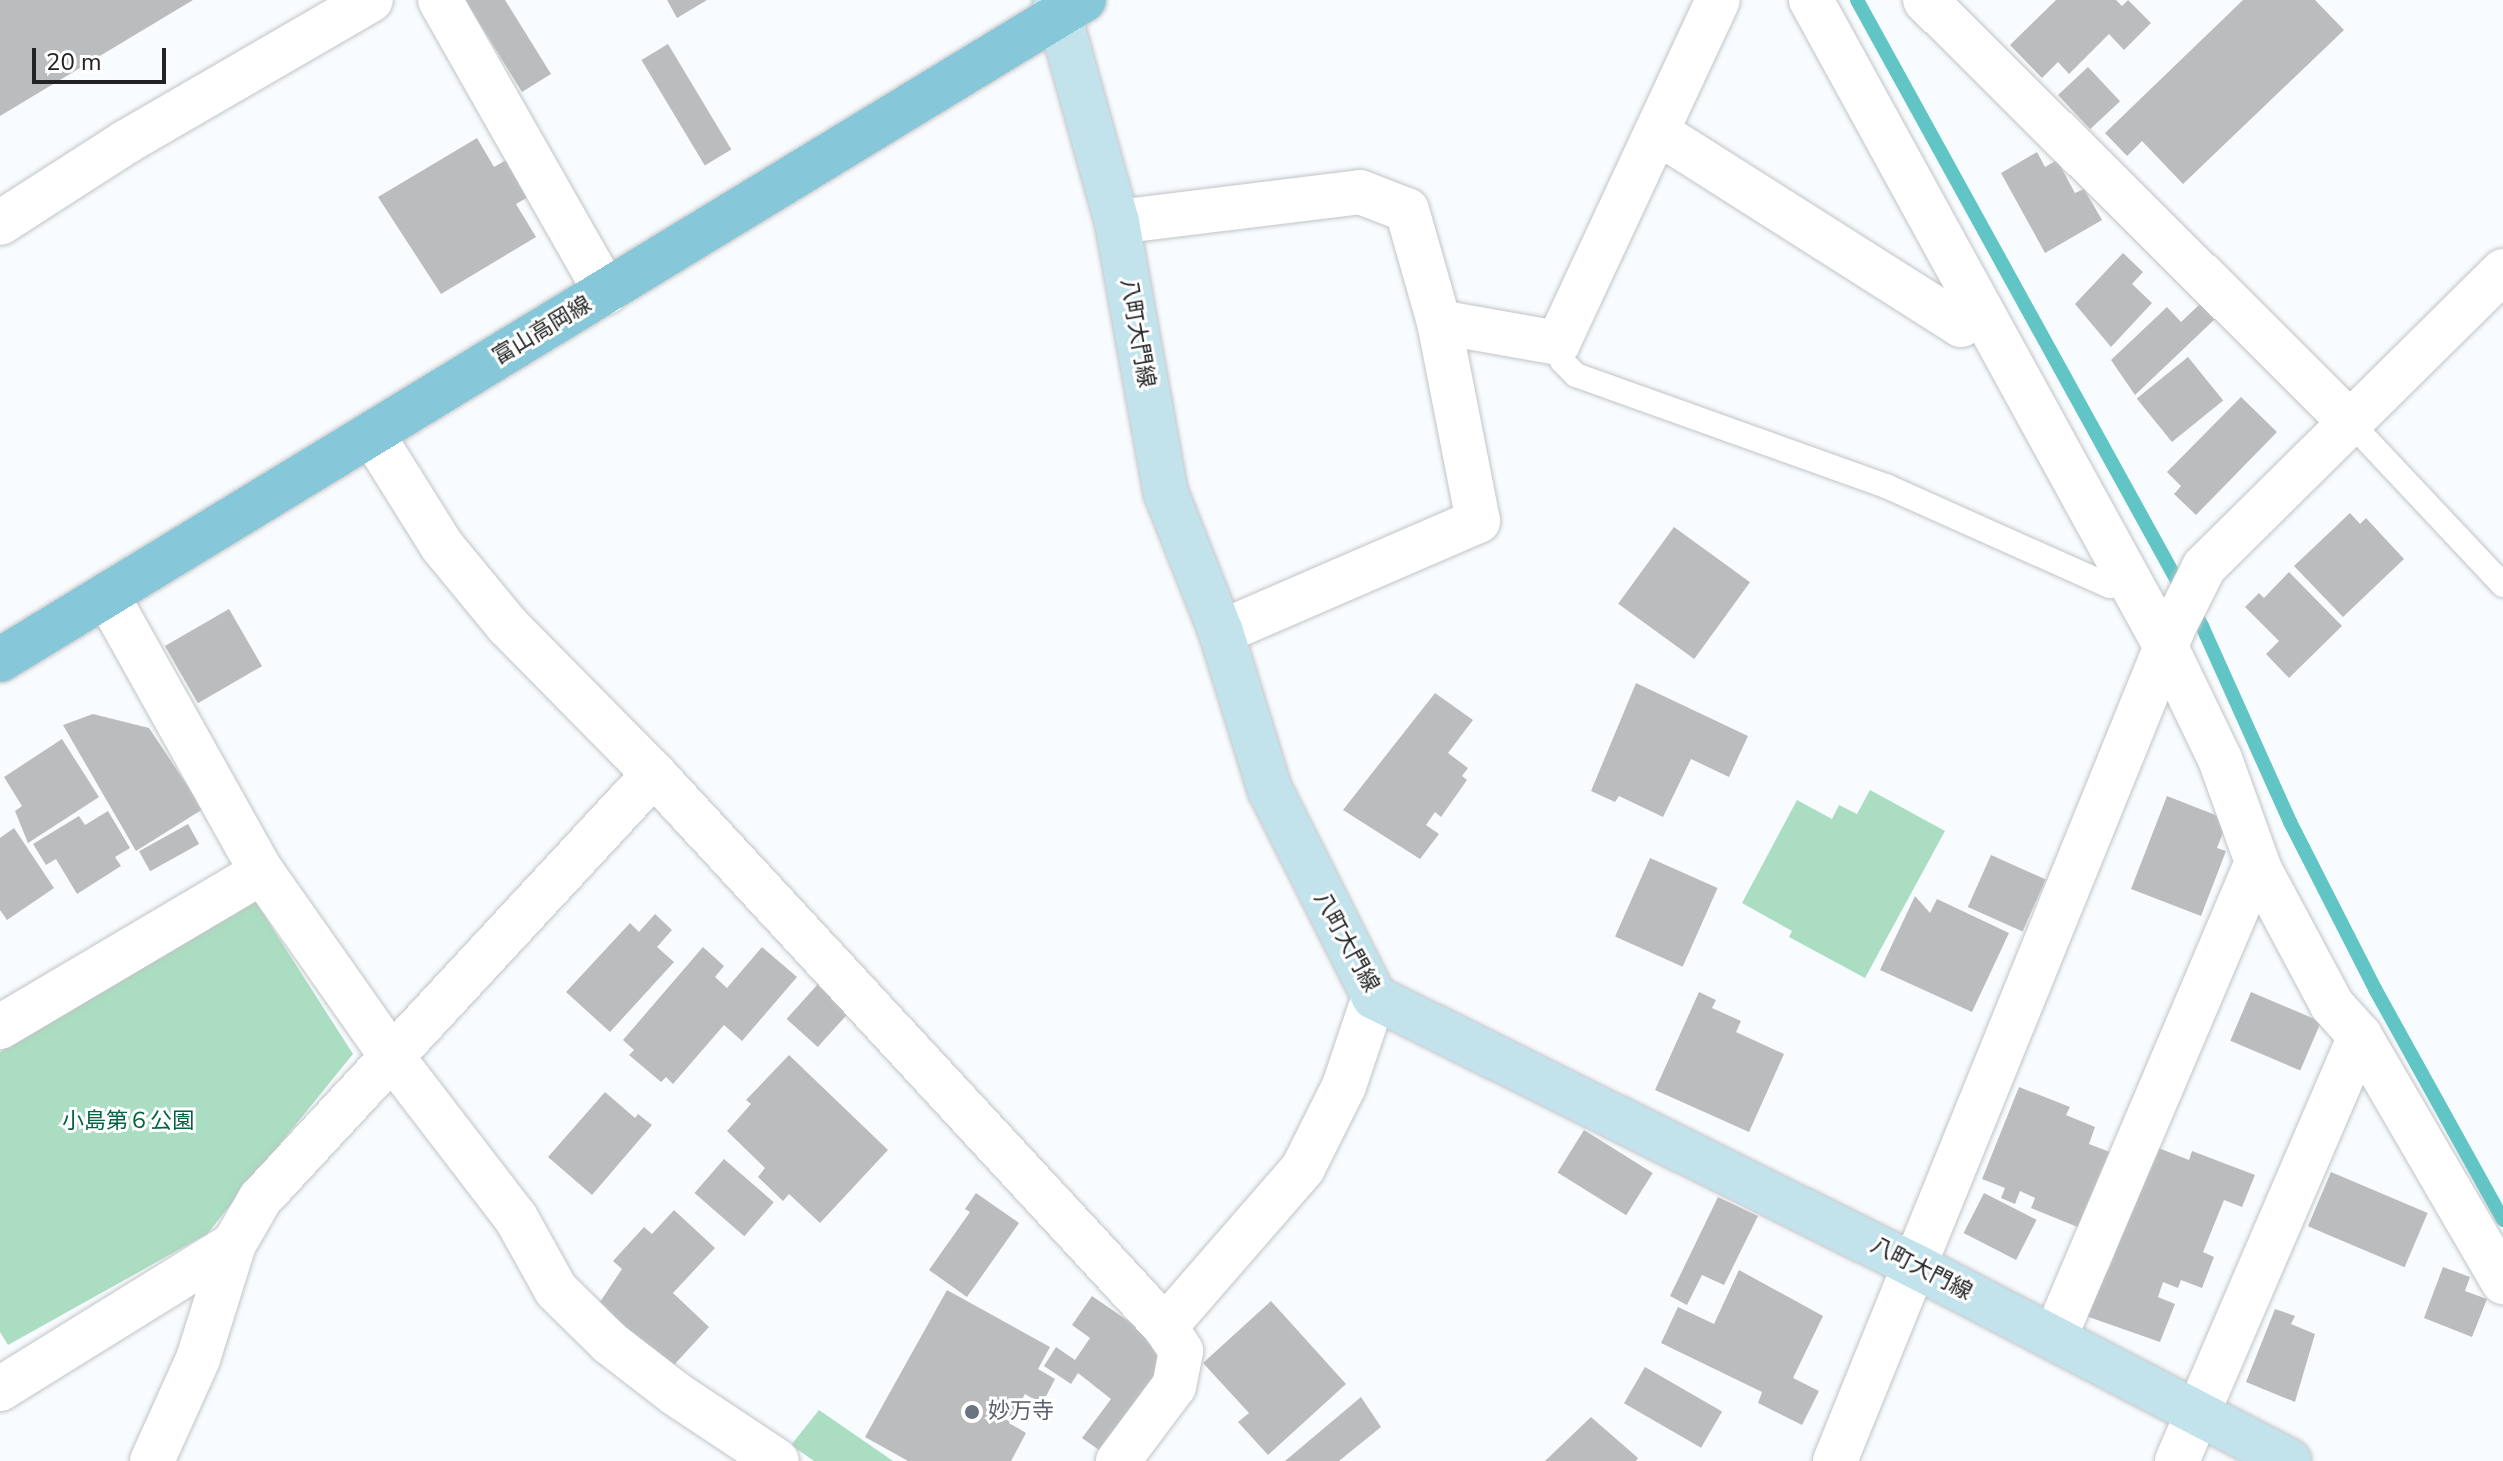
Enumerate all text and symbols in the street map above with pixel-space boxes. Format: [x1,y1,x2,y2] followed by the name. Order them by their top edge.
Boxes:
[36,32,170,82] scale bar
[46,46,102,78] text: 20 m
[1114,277,1160,389] street label: 八町大門線
[488,291,596,371] street label: 富山高岡線
[1308,887,1384,997] street label: 八町大門線
[62,1109,194,1135] park label: 小島第６公園
[1866,1232,1976,1306] street label: 八町大門線
[988,1399,1054,1425] place label: 妙万寺
[963,1403,981,1421] marker: 妙万寺

